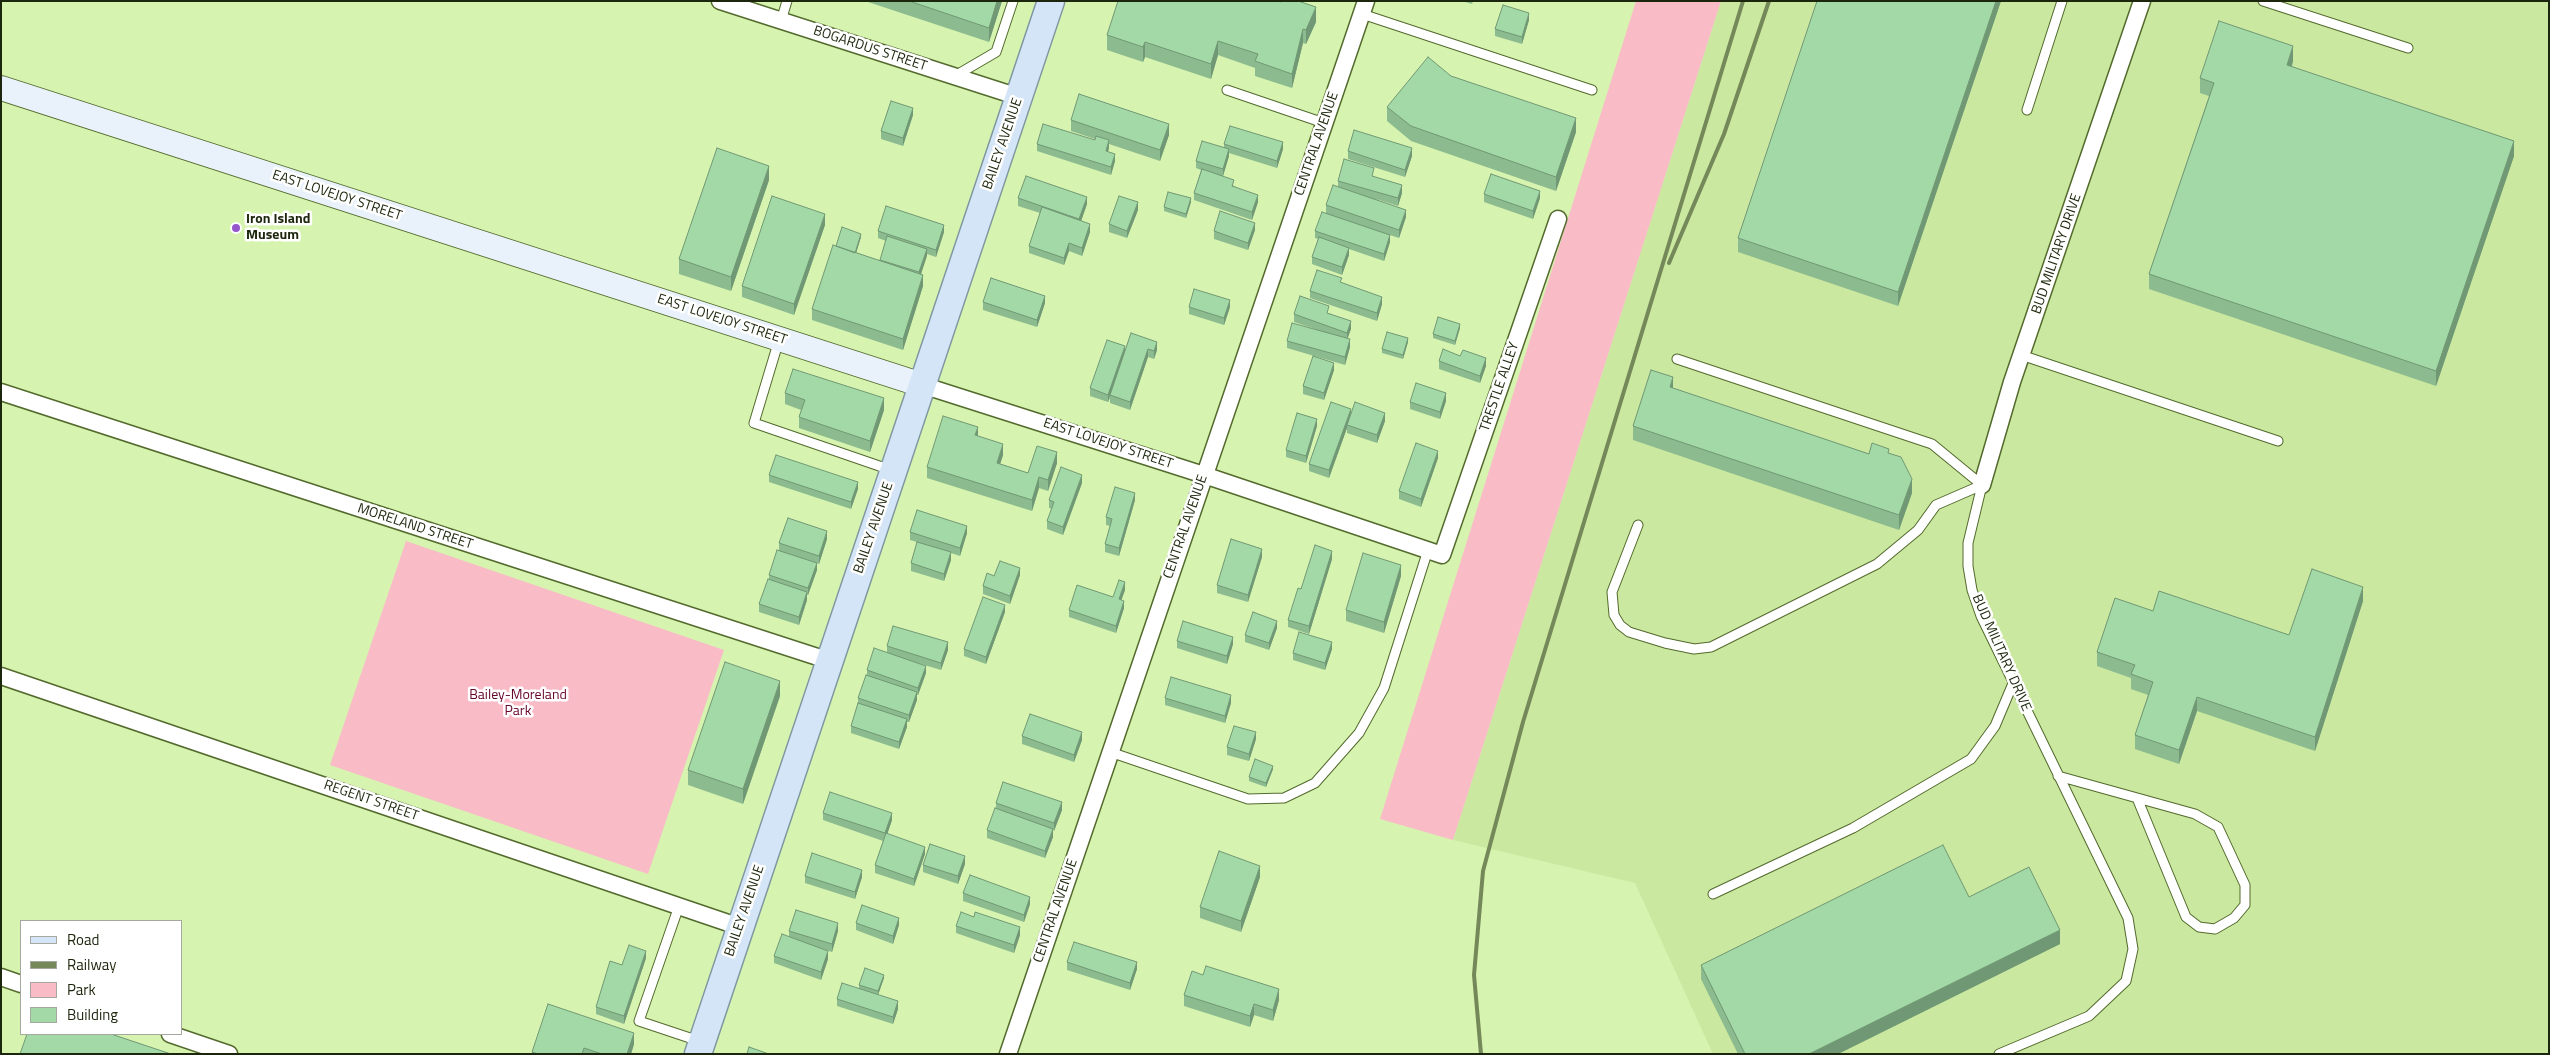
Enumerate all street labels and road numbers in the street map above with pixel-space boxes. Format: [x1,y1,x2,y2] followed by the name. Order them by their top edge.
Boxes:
[811,23,929,75] street label: BOGARDUS STREET
[1291,90,1343,198] street label: CENTRAL AVENUE
[980,96,1026,192] street label: BAILEY AVENUE
[270,167,404,225] street label: EAST LOVEJOY STREET
[2029,192,2085,316] street label: BUD MILITARY DRIVE
[655,291,789,349] street label: EAST LOVEJOY STREET
[1477,340,1523,434] street label: TRESTLE ALLEY
[1041,415,1175,473] street label: EAST LOVEJOY STREET
[1160,473,1212,581] street label: CENTRAL AVENUE
[851,480,897,576] street label: BAILEY AVENUE
[355,500,475,554] street label: MORELAND STREET
[1968,592,2034,714] street label: BUD MILITARY DRIVE
[321,777,421,825] street label: REGENT STREET
[1030,857,1082,965] street label: CENTRAL AVENUE
[722,863,768,959] street label: BAILEY AVENUE

